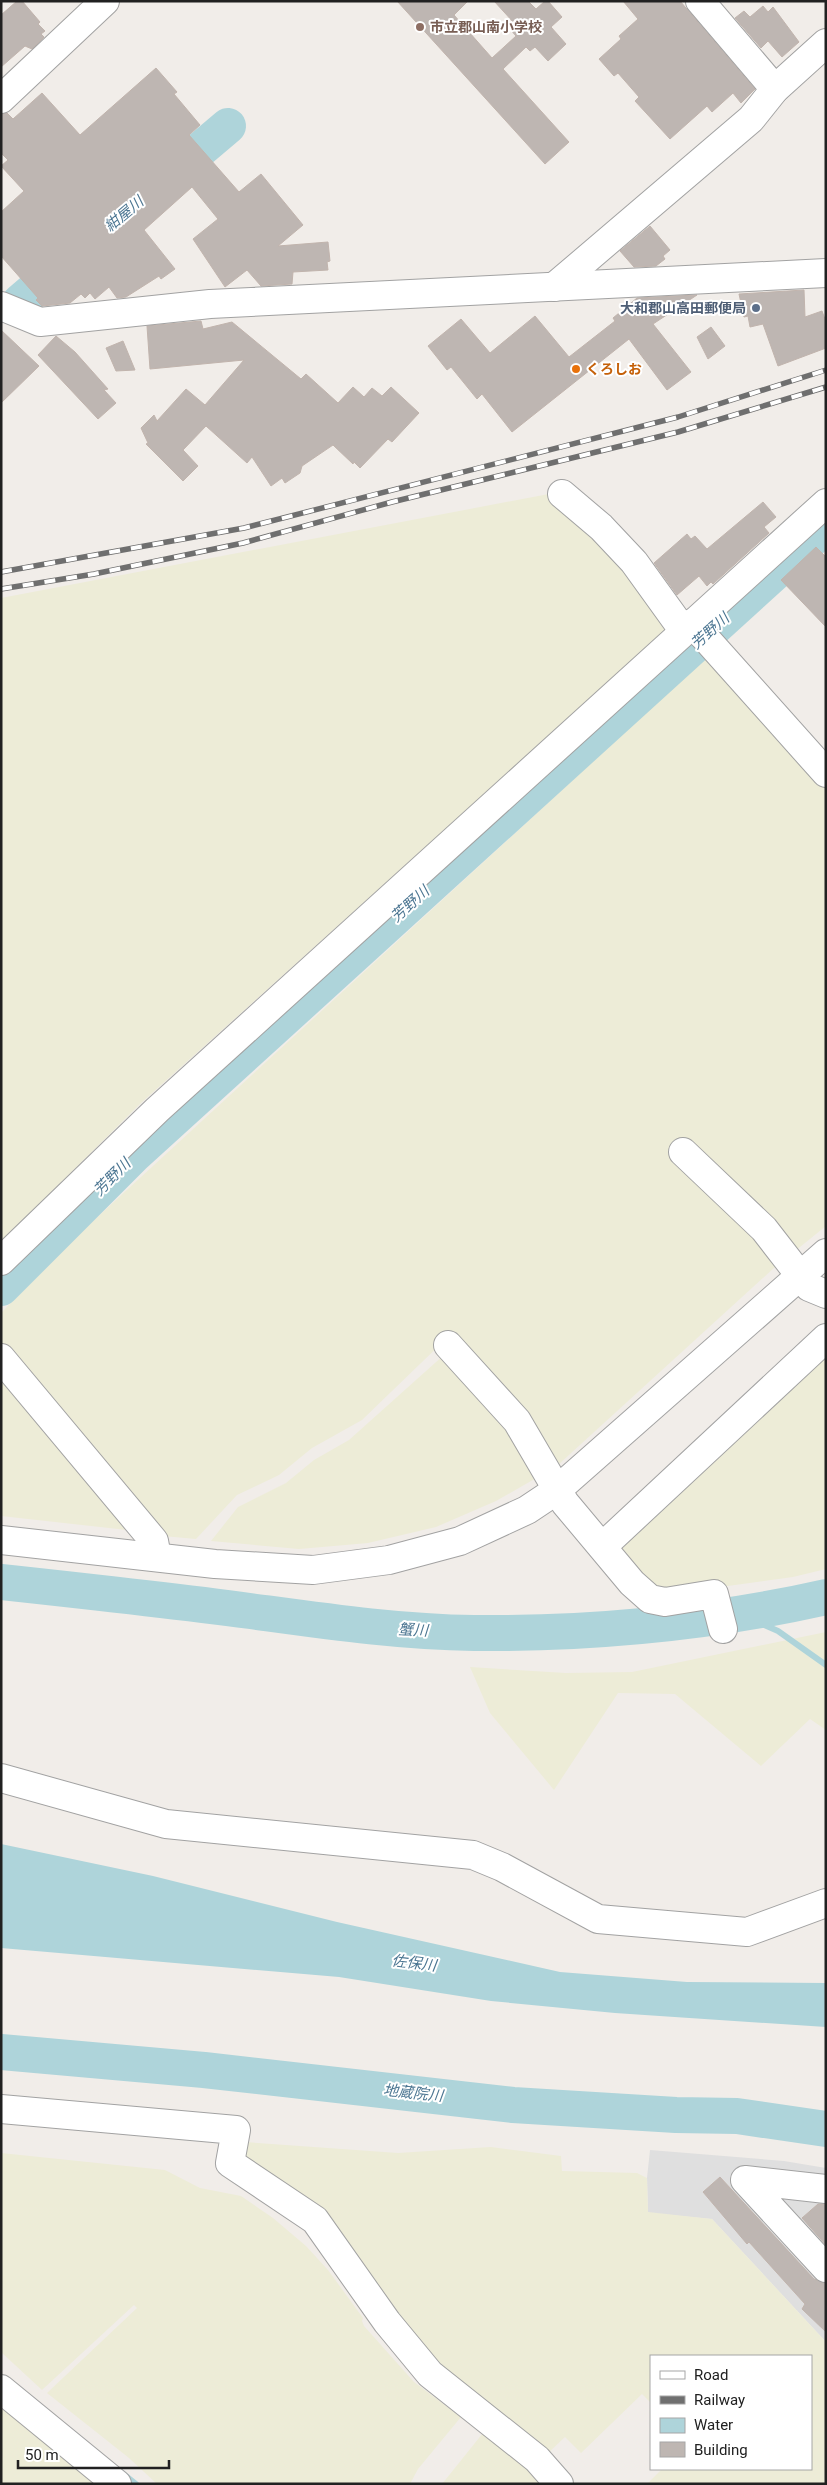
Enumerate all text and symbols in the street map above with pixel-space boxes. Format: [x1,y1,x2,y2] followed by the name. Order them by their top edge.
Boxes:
[430,19,542,35] place label: 市立郡山南小学校
[414,21,426,33] marker: 市立郡山南小学校
[101,191,149,235] water label: 紺屋川
[620,300,746,316] place label: 大和郡山高田郵便局
[750,302,762,314] marker: 大和郡山高田郵便局
[586,361,642,377] place label: くろしお
[570,363,582,375] marker: くろしお
[687,608,734,653] water label: 芳野川
[387,881,434,926] water label: 芳野川
[90,1153,136,1199] water label: 芳野川
[398,1620,430,1640] water label: 蟹川
[391,1951,439,1975] water label: 佐保川
[382,2081,446,2105] water label: 地蔵院川
[650,2355,812,2470] legend
[694,2366,728,2384] text: Road
[694,2391,745,2409] text: Railway
[694,2416,733,2434] text: Water
[18,2438,169,2470] scale bar
[694,2441,748,2459] text: Building
[25,2446,59,2464] text: 50 m

